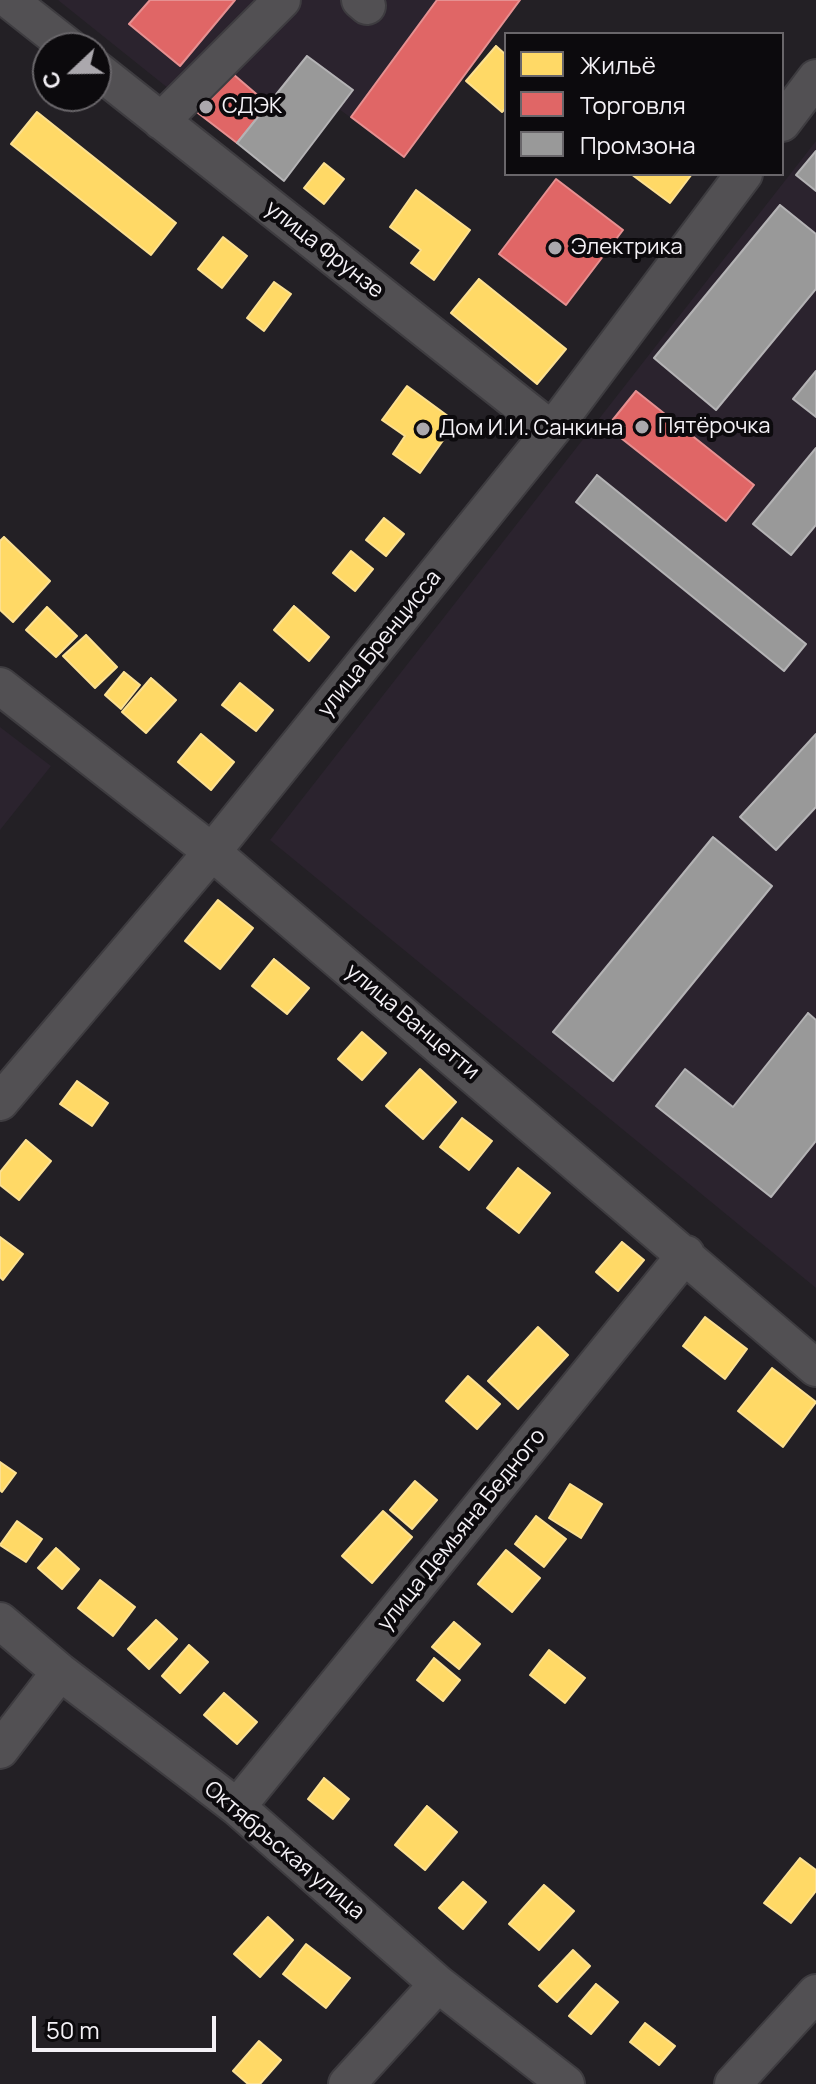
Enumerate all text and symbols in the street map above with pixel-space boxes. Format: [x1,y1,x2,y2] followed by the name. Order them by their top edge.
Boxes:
[32,32,112,112] north arrow
[504,32,784,176] legend
[580,48,656,81] text: Жильё
[35,67,69,93] text: С
[580,88,686,121] text: Торговля
[222,94,282,120] place label: СДЭК
[197,98,215,116] marker: СДЭК
[580,128,695,161] text: Промзона
[259,195,389,305] street label: улица Фрунзе
[571,235,683,261] place label: Электрика
[546,239,564,257] marker: Электрика
[658,414,771,440] place label: Пятёрочка
[439,416,623,442] place label: Дом И.И. Санкина
[633,418,651,436] marker: Пятёрочка
[414,420,432,438] marker: Дом И.И. Санкина
[313,565,447,723] street label: улица Бренцисса
[340,958,484,1086] street label: улица Ванцетти
[372,1424,552,1636] street label: улица Демьяна Бедного
[198,1776,370,1926] street label: Октябрьская улица
[36,2000,220,2050] scale bar
[46,2013,100,2046] text: 50 m

